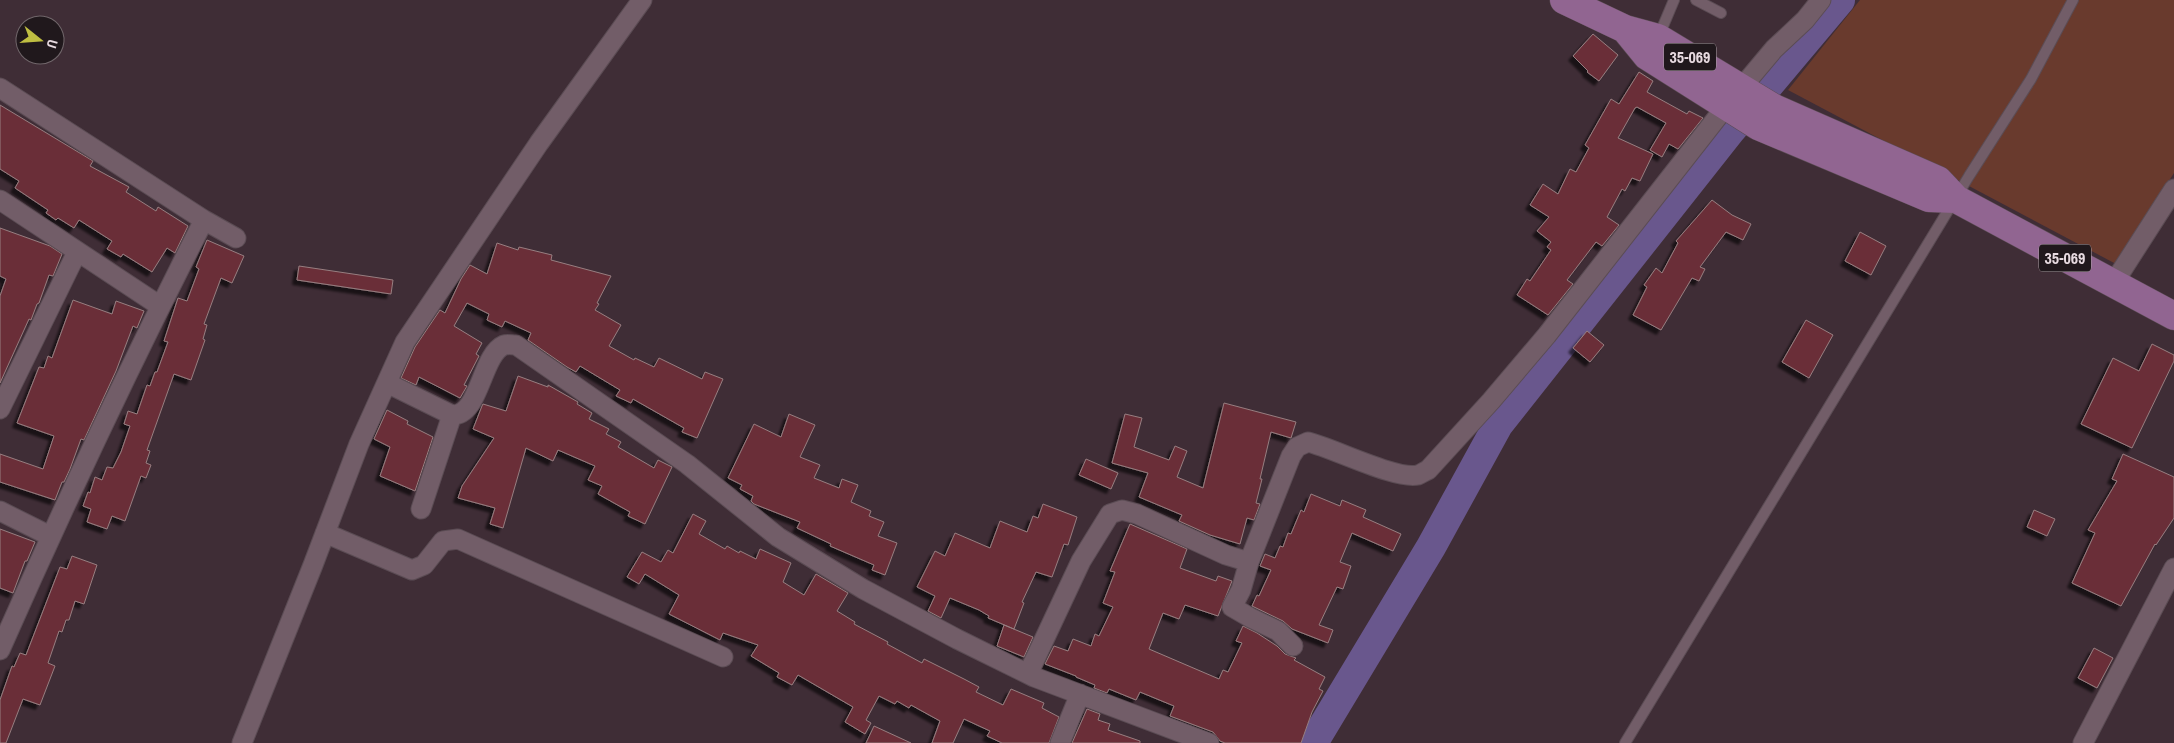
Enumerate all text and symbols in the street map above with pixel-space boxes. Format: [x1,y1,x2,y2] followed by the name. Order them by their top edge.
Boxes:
[15,15,65,65] north arrow
[43,37,62,50] text: U
[1664,44,1716,70] road number: 35-069
[2039,244,2091,272] road number: 35-069

